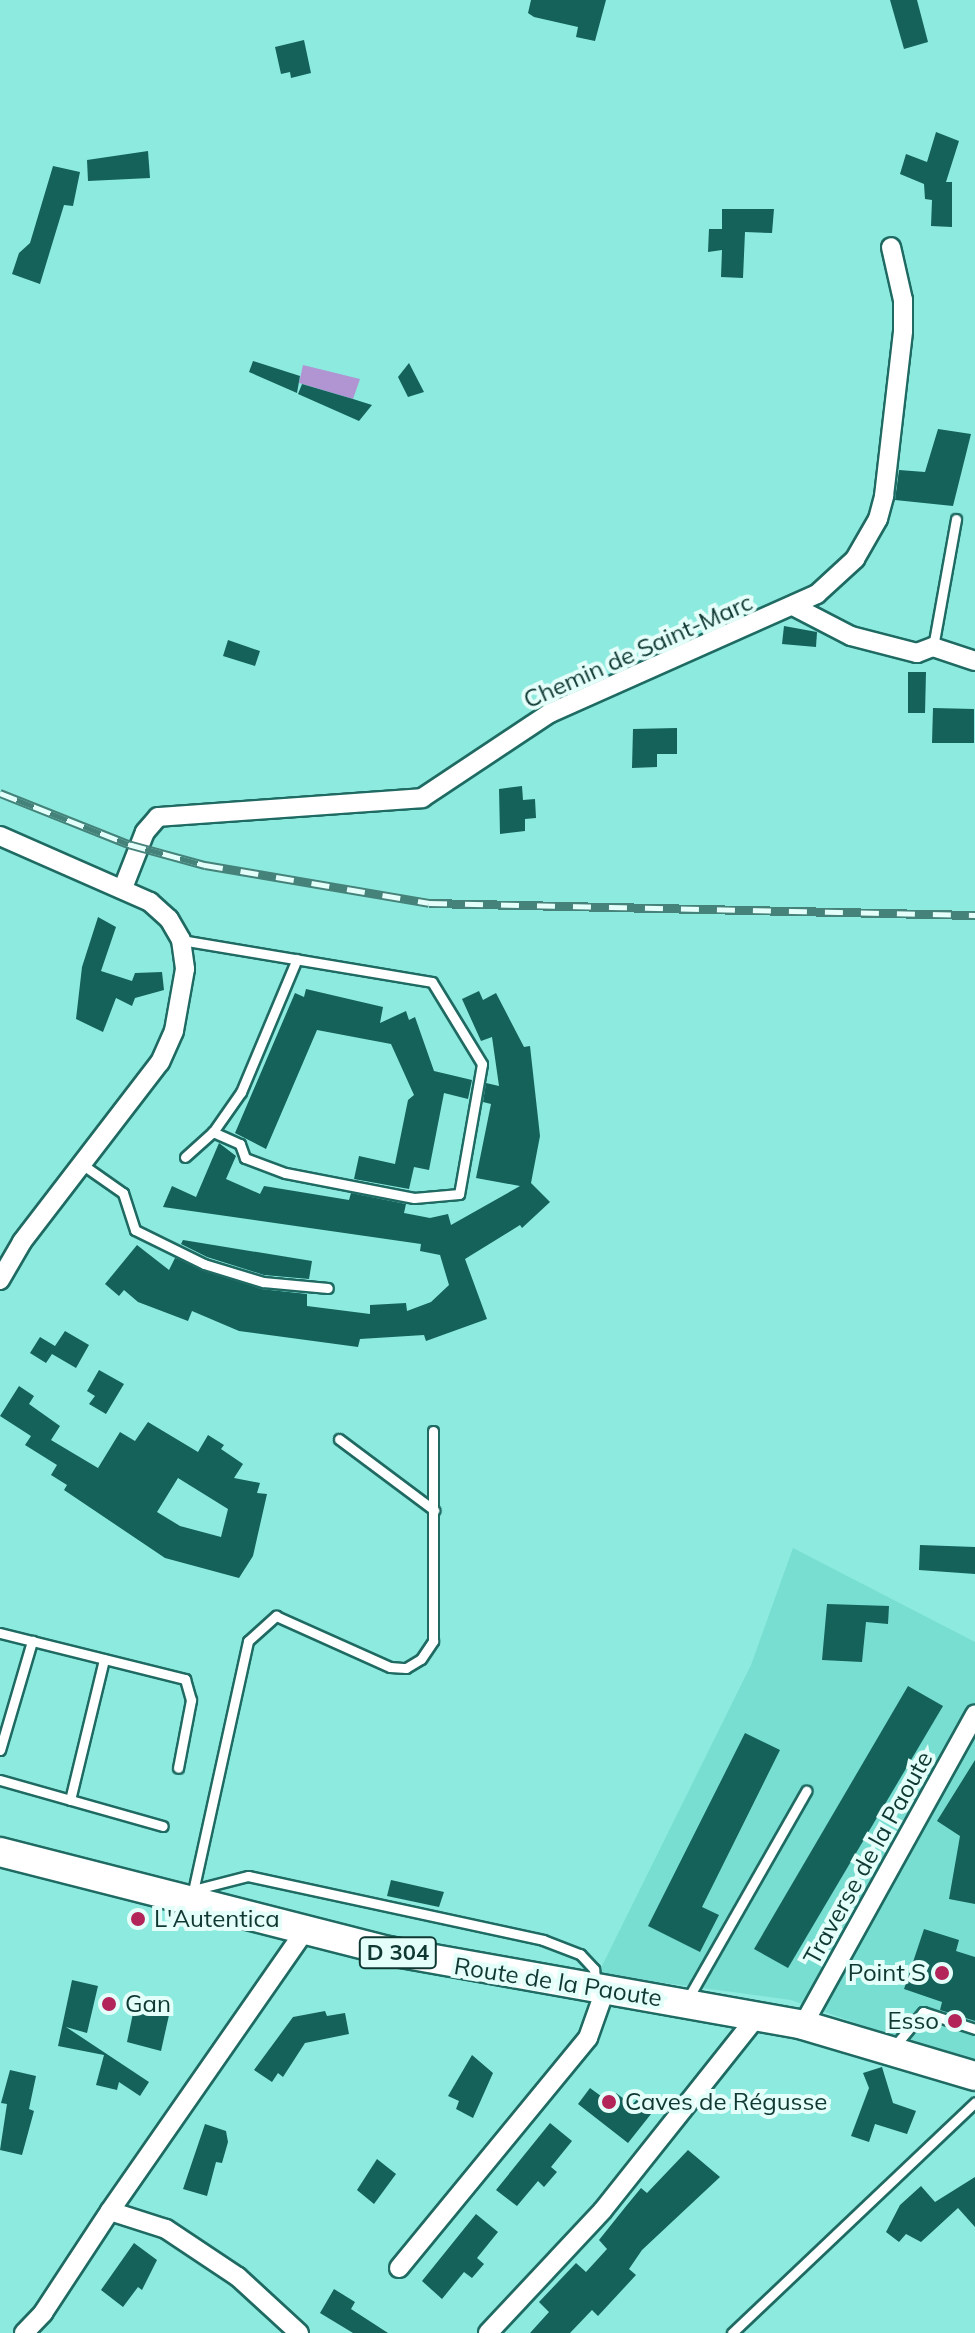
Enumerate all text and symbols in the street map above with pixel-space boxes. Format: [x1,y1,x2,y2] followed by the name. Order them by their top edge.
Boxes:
[519,588,757,714] street label: Chemin de Saint-Marc
[797,1746,939,1970] street label: Traverse de la Paoute
[154,1905,280,1933] place label: L'Autentica
[129,1910,147,1928] marker: L'Autentica
[358,1935,438,1971] road number: D 304
[452,1951,664,2013] street label: Route de la Paoute
[848,1959,926,1987] place label: Point S
[933,1964,951,1982] marker: Point S
[125,1990,171,2018] place label: Gan
[100,1995,118,2013] marker: Gan
[888,2007,939,2035] place label: Esso
[946,2012,964,2030] marker: Esso
[625,2088,827,2116] place label: Caves de Régusse
[600,2093,618,2111] marker: Caves de Régusse

